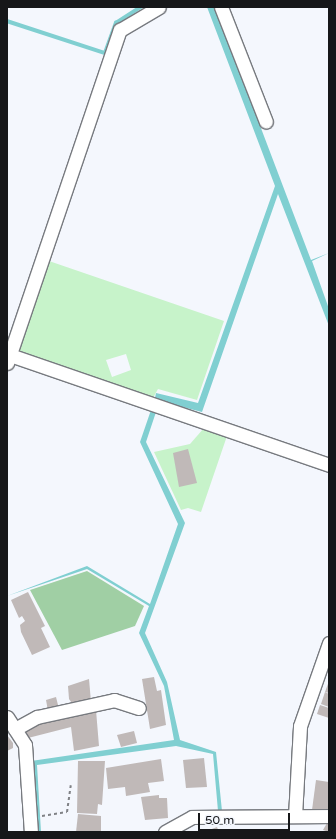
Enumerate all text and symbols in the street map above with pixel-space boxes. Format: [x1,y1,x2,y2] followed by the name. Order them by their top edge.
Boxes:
[200,805,292,831] scale bar
[205,813,234,827] text: 50 m

